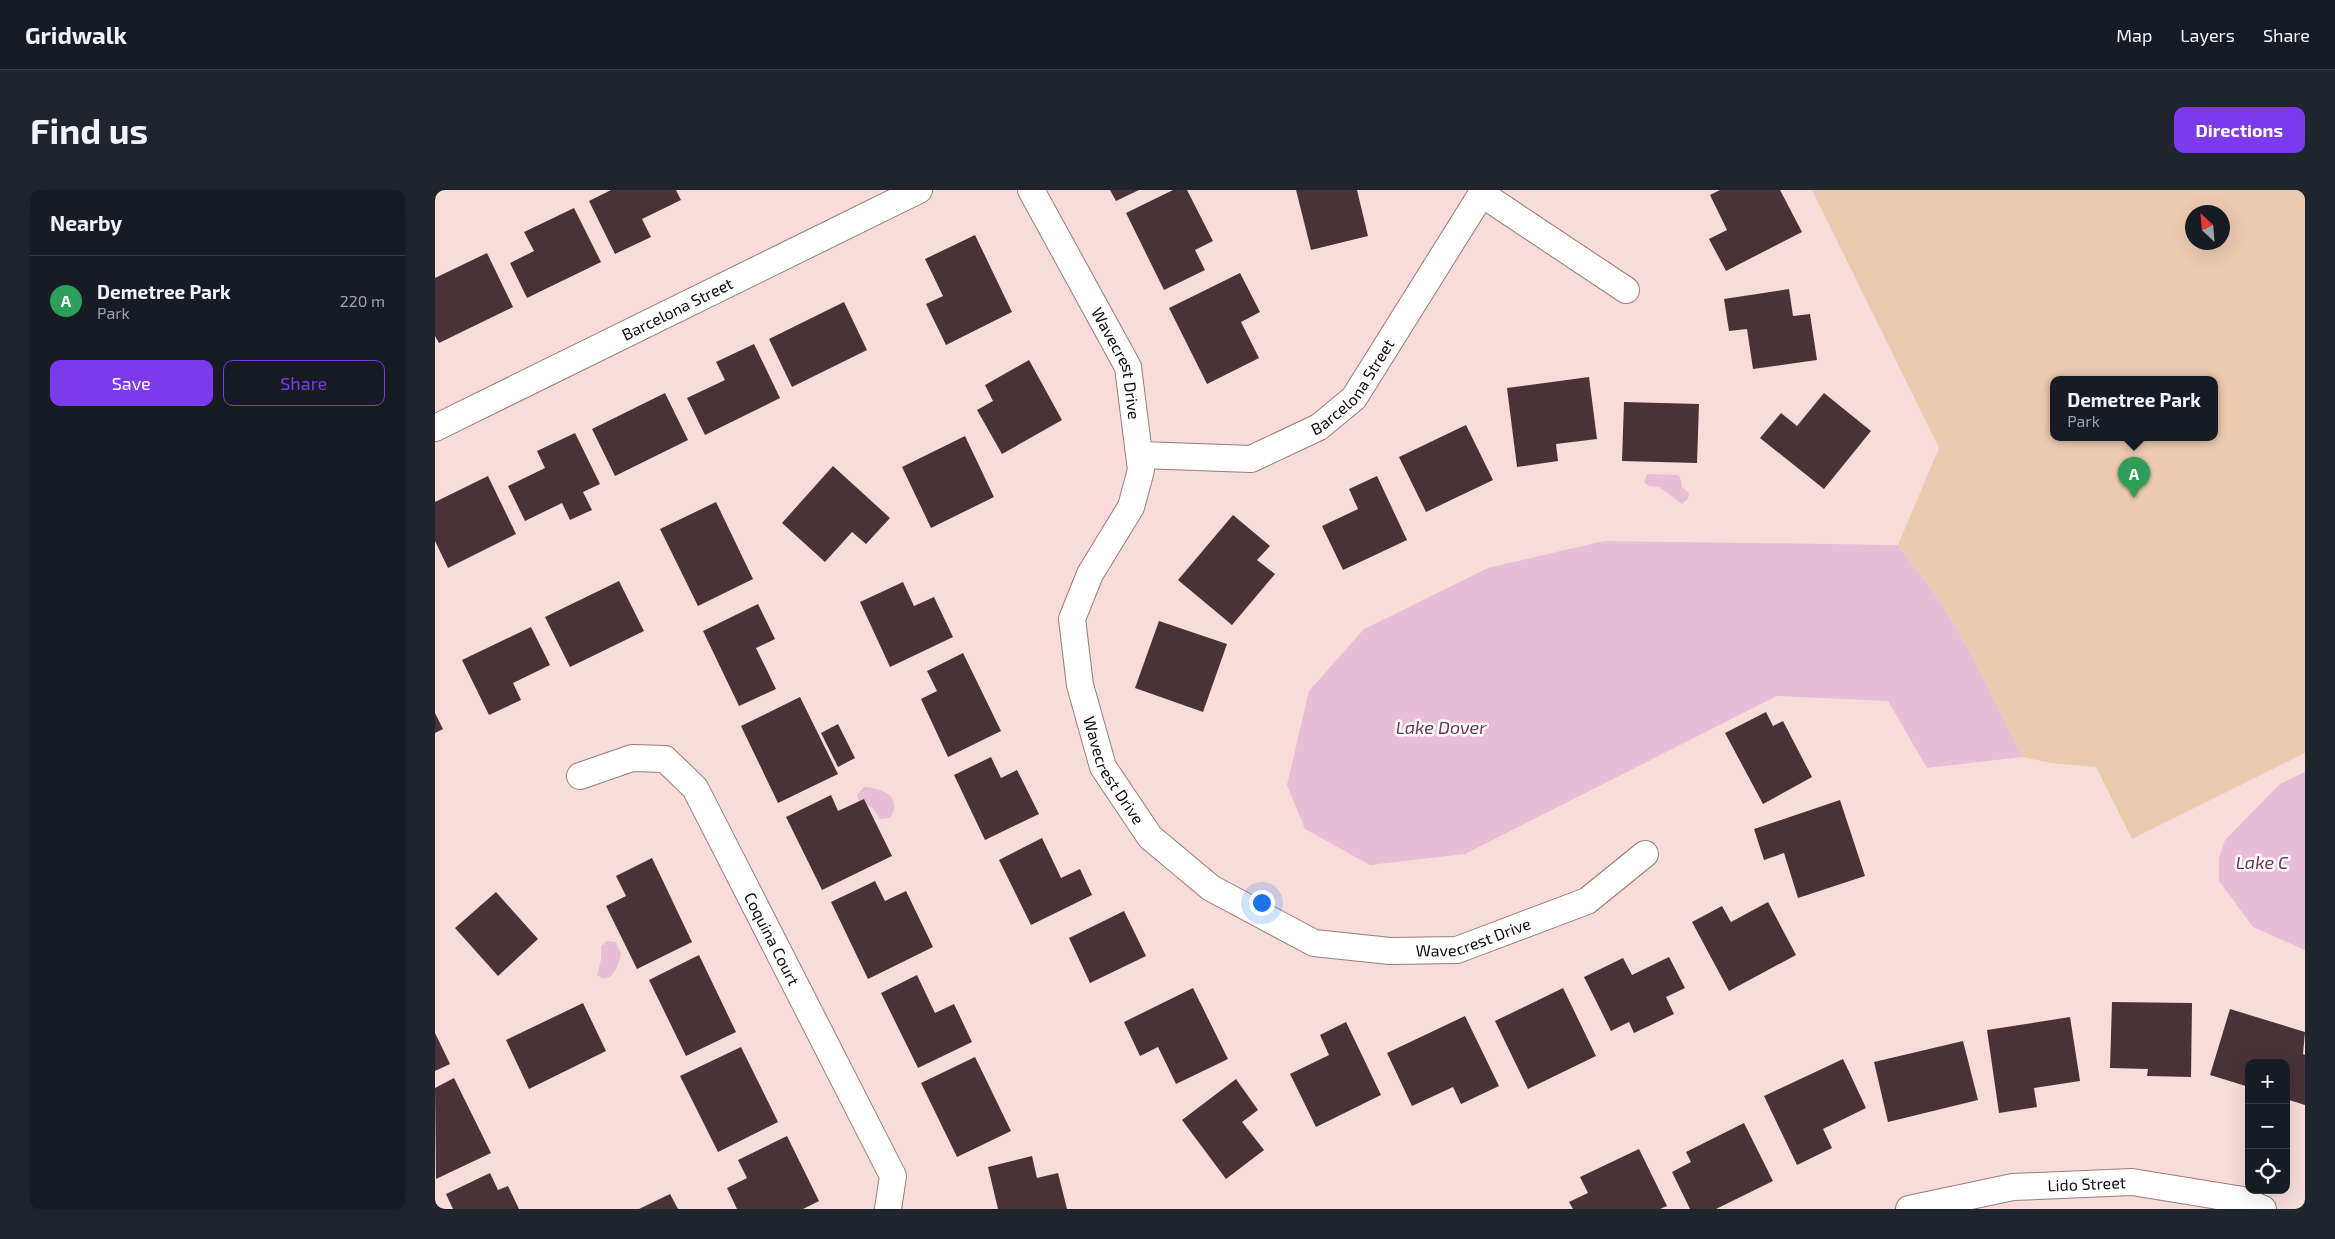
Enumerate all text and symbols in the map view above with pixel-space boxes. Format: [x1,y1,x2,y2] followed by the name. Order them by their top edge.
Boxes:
[25,20,127,49] text: Gridwalk
[2116,24,2152,46] text: Map
[2180,24,2235,46] text: Layers
[2263,24,2310,46] text: Share
[2174,107,2305,153] button: Directions
[30,109,148,151] text: Find us
[2185,205,2230,250] north arrow
[50,210,122,235] text: Nearby
[618,273,736,344] street label: Barcelona Street
[97,280,231,303] text: Demetree Park
[61,291,71,310] text: A
[340,291,385,310] text: 220 m
[97,303,130,322] text: Park
[1088,304,1145,420] street label: Wavecrest Drive
[1308,335,1398,438] street label: Barcelona Street
[50,360,213,406] button: Save
[223,360,385,406] button: Share
[2050,376,2218,441] popup
[2067,388,2201,411] text: Demetree Park
[2067,411,2100,430] text: Park
[2118,457,2150,498] pin: A
[1080,714,1149,828] street label: Wavecrest Drive
[1396,716,1487,738] water label: Lake Dover
[2236,851,2289,873] water label: Lake C
[741,889,804,988] street label: Coquina Court
[1249,890,1275,916] your location
[1416,913,1533,960] street label: Wavecrest Drive
[2245,1059,2290,1194] map controls
[2245,1059,2290,1104] button: +
[2245,1104,2290,1149] button: −
[2245,1149,2290,1194] button: locate
[2047,1172,2126,1195] street label: Lido Street

